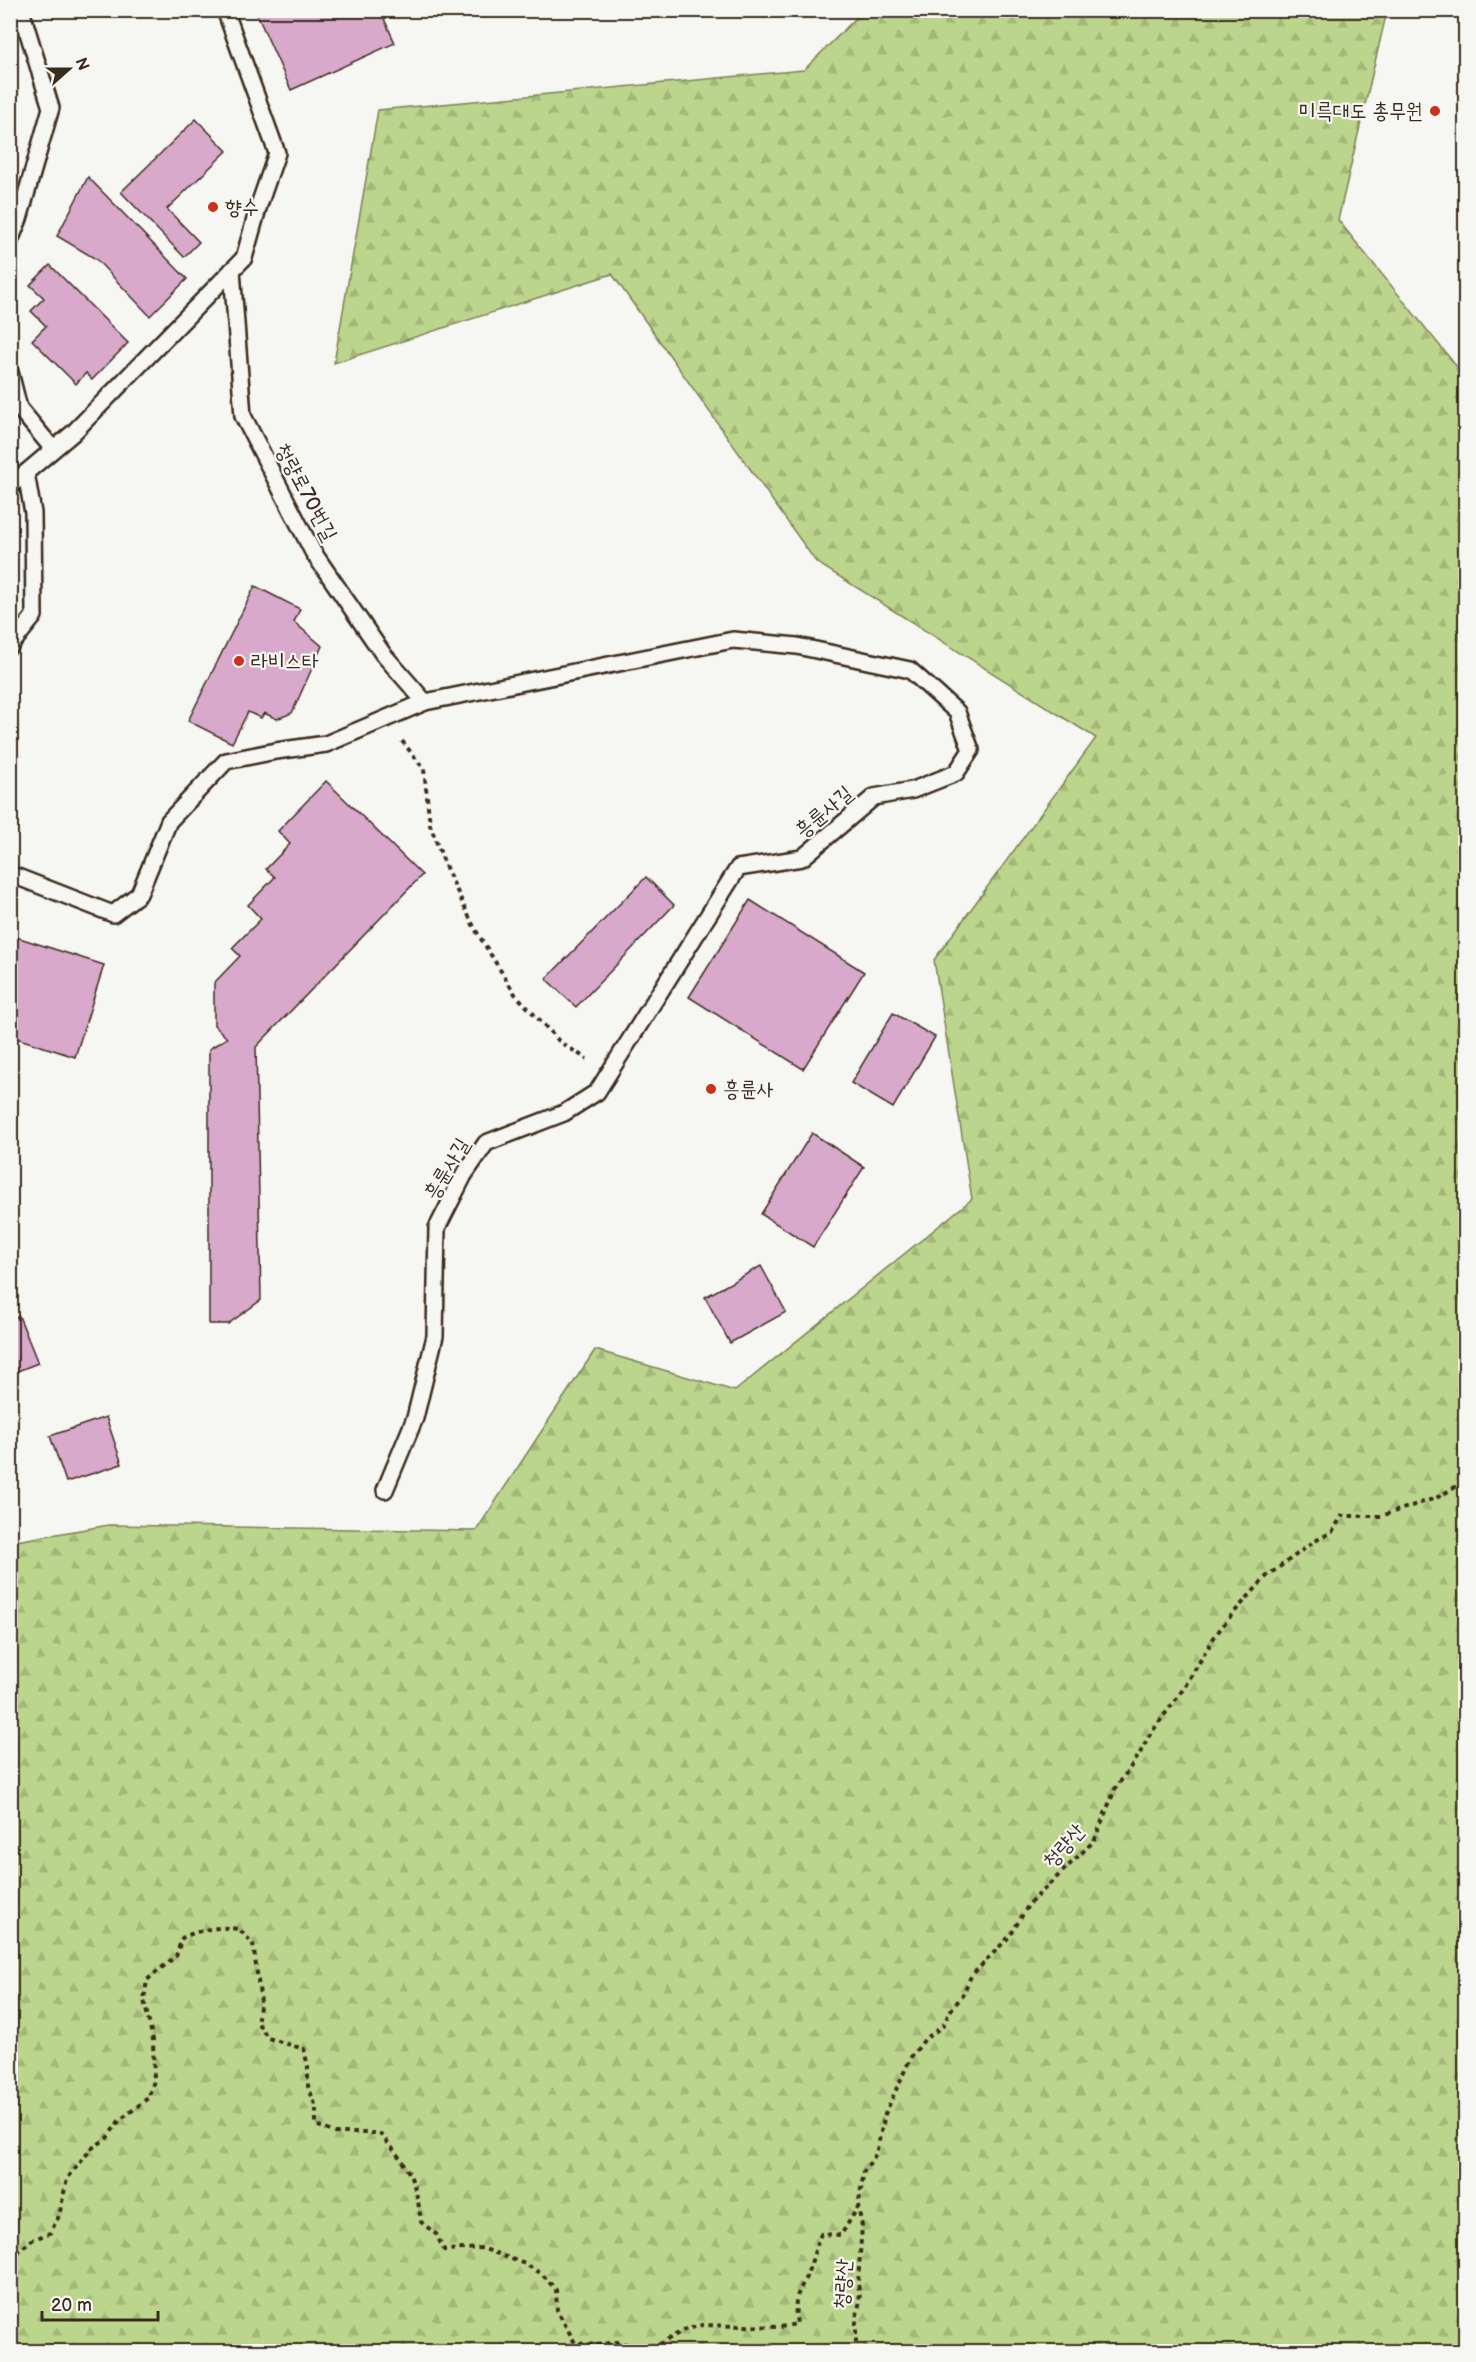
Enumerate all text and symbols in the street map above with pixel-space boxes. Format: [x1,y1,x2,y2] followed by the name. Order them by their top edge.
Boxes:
[39,39,99,99] north arrow
[71,55,93,73] text: N
[1299,99,1423,124] place label: 미륵대도 총무원
[1428,104,1442,118] marker: 미륵대도 총무원
[225,195,259,220] place label: 향수
[206,200,220,214] marker: 향수
[270,439,342,545] street label: 청량로70번길
[251,649,319,674] place label: 라비스타
[232,654,246,668] marker: 라비스타
[790,781,858,843] street label: 흥륜사길
[723,1077,774,1102] place label: 흥륜사
[704,1082,718,1096] marker: 흥륜사
[419,1134,475,1204] street label: 흥륜사길
[1038,1819,1090,1873] street label: 청량산
[829,2258,857,2310] street label: 청량산
[42,2284,158,2322] scale bar
[51,2295,92,2316] text: 20 m

